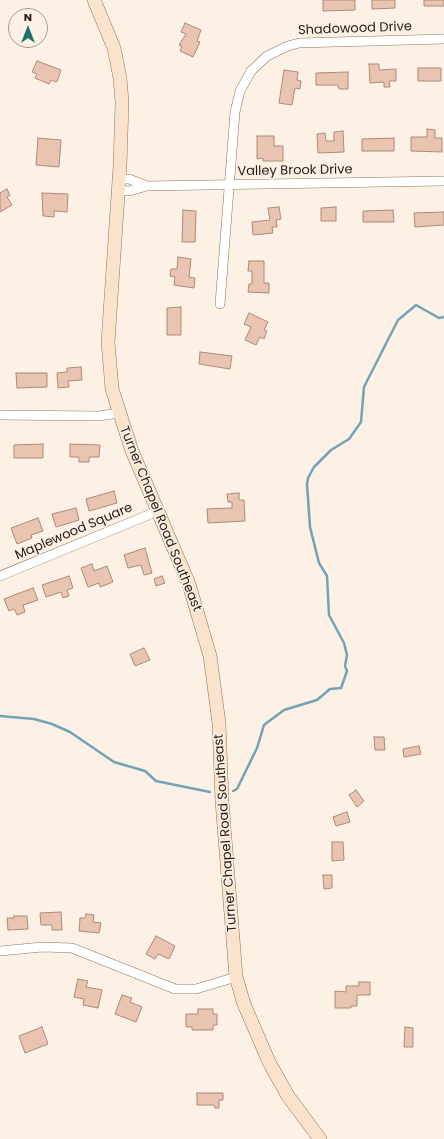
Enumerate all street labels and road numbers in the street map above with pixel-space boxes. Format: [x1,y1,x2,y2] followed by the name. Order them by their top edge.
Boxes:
[298,19,412,39] street label: Shadowood Drive
[237,162,353,180] street label: Valley Brook Drive
[116,424,204,614] street label: Turner Chapel Road Southeast
[13,500,135,564] street label: Maplewood Square
[211,733,241,933] street label: Turner Chapel Road Southeast

